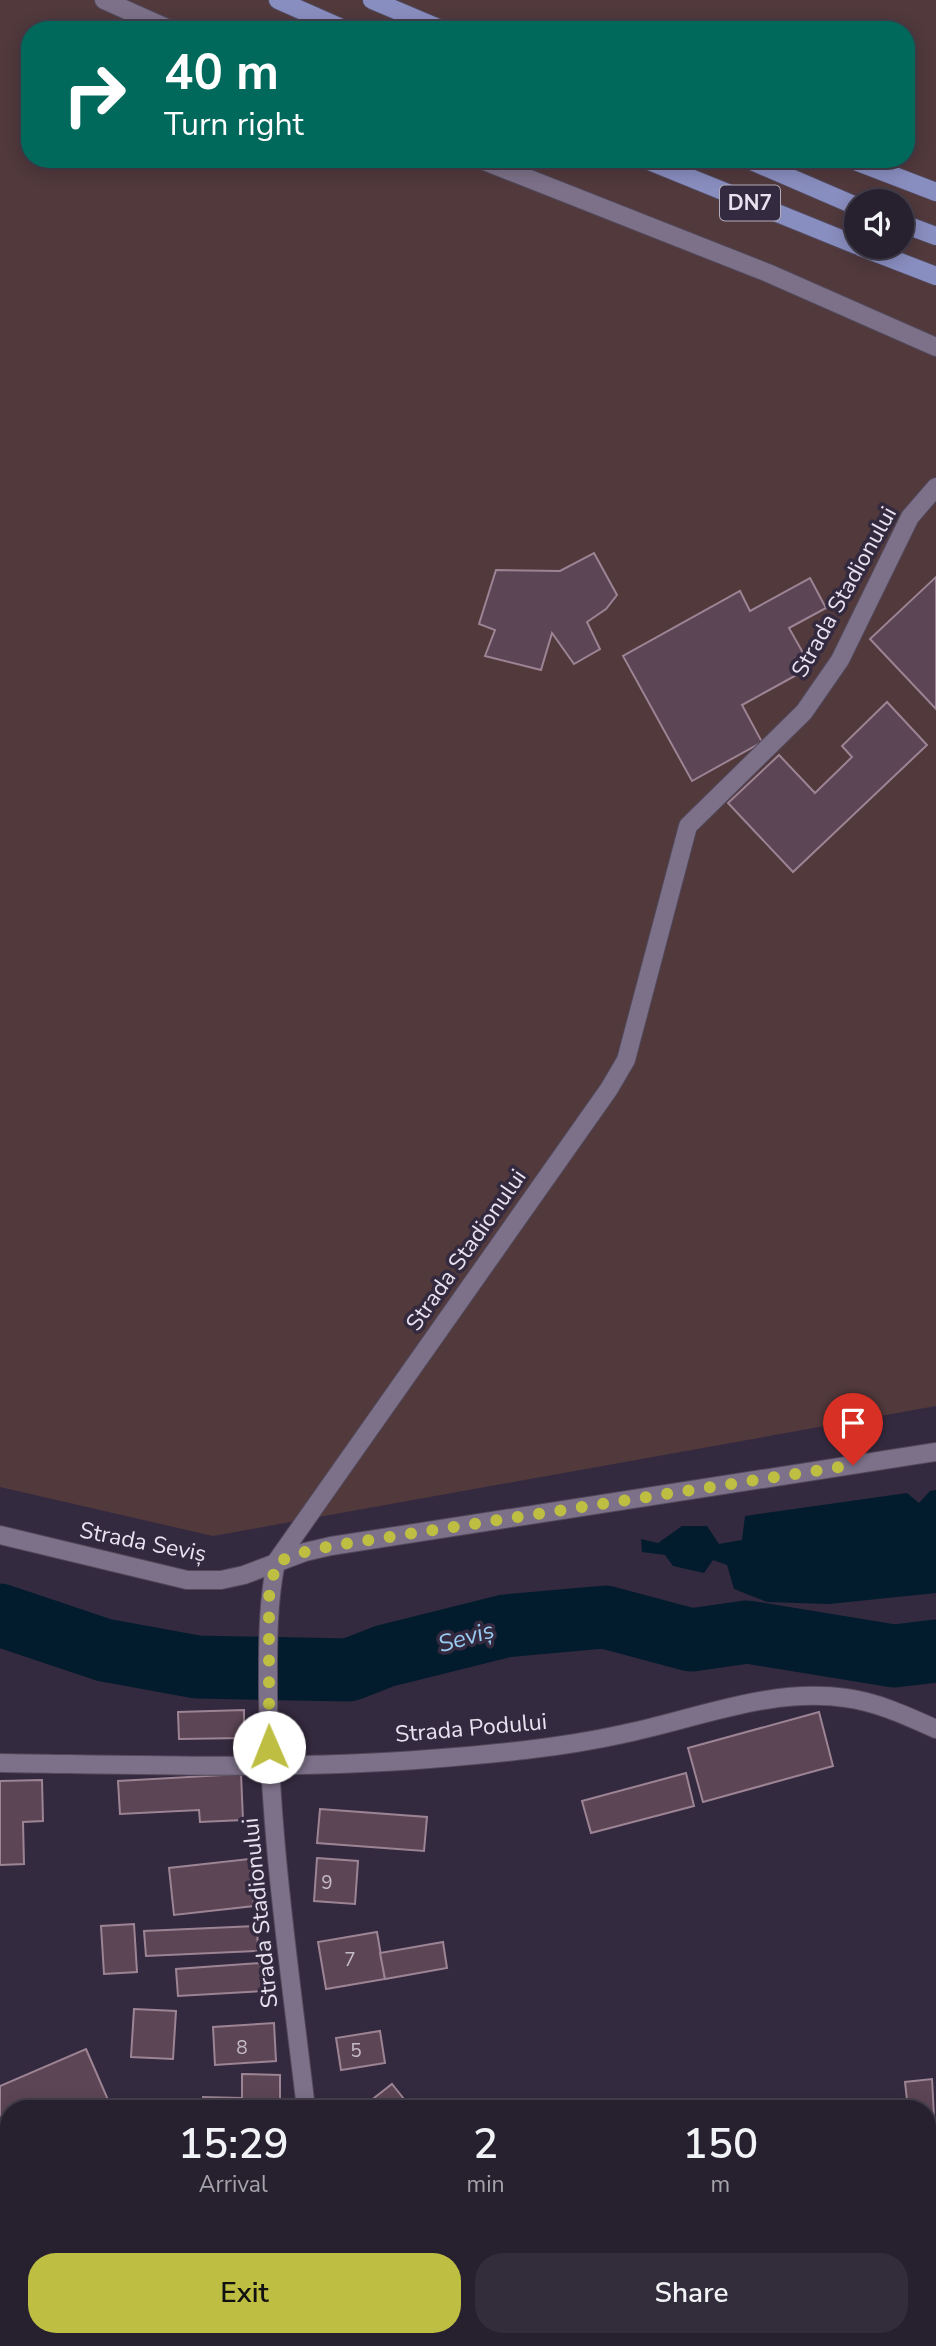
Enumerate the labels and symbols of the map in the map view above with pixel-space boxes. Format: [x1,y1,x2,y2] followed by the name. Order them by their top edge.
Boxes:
[720,186,780,220] road number: DN7
[784,501,904,683] street label: Strada Stadionului
[399,1163,533,1337] street label: Strada Stadionului
[823,1393,883,1465] pin
[77,1515,209,1569] street label: Strada Seviș
[434,1614,498,1660] water label: Seviș
[394,1706,548,1750] street label: Strada Podului
[232,1710,306,1784] position arrow
[235,1816,285,2010] street label: Strada Stadionului
[321,1870,333,1896] house number: 9
[344,1947,356,1973] house number: 7
[236,2035,248,2061] house number: 8
[350,2038,362,2064] house number: 5

